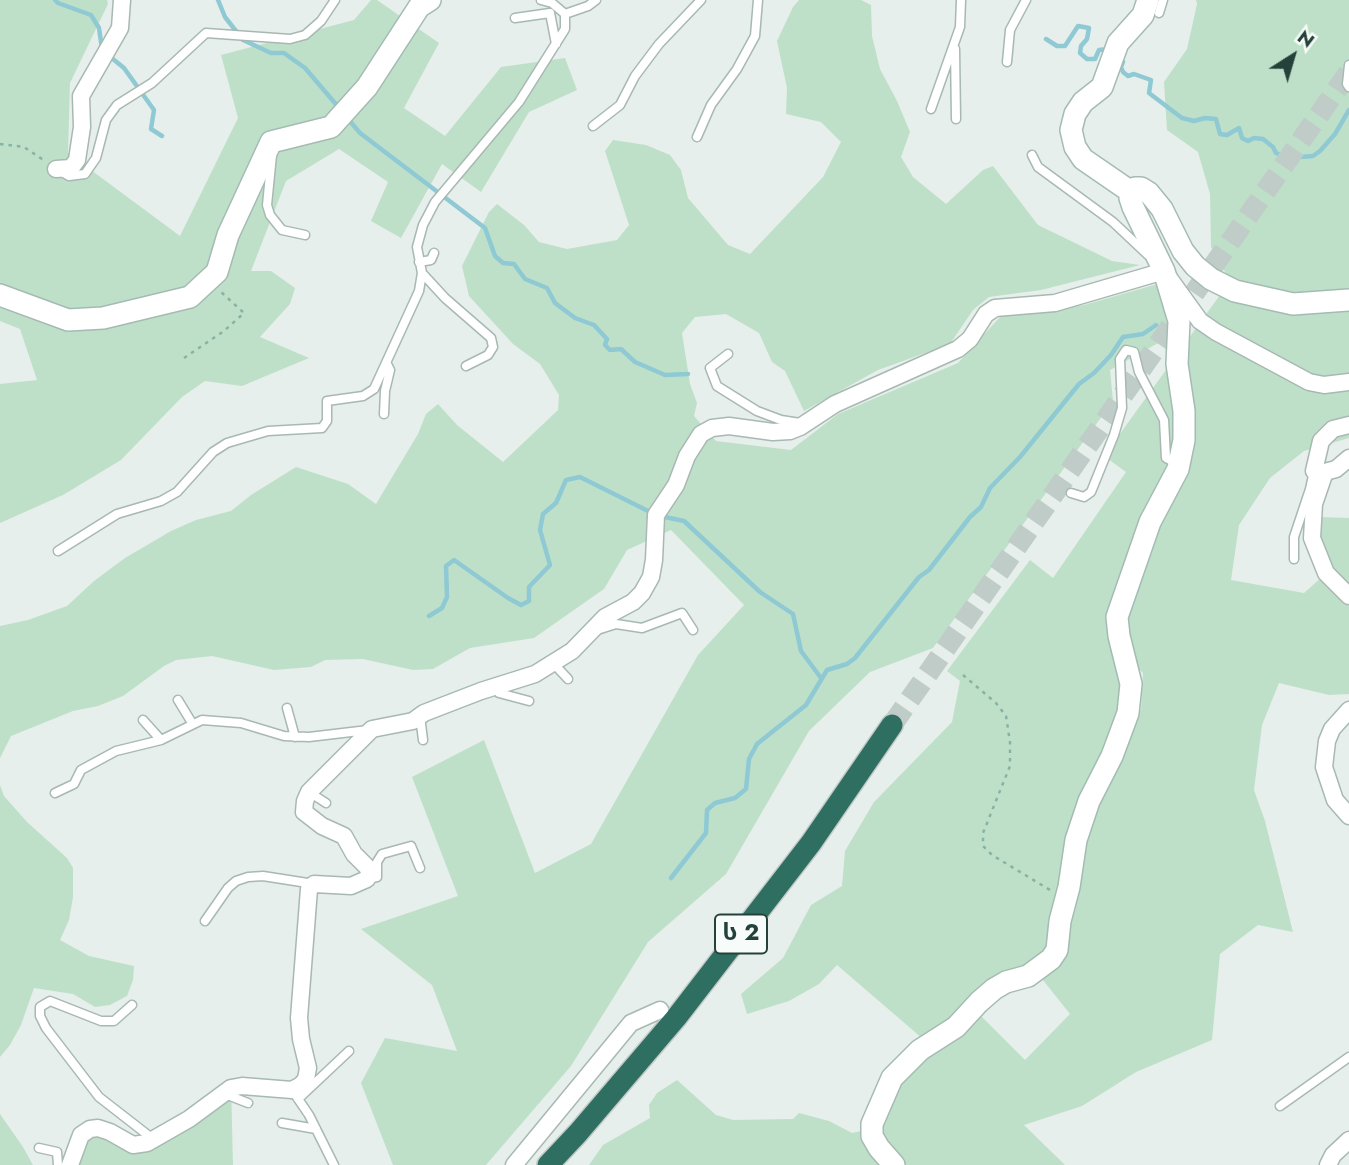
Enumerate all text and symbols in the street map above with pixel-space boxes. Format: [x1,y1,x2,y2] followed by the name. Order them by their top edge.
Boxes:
[1258,21,1328,91] north arrow
[1292,24,1320,54] text: N
[715,914,767,953] road number: ს 2

